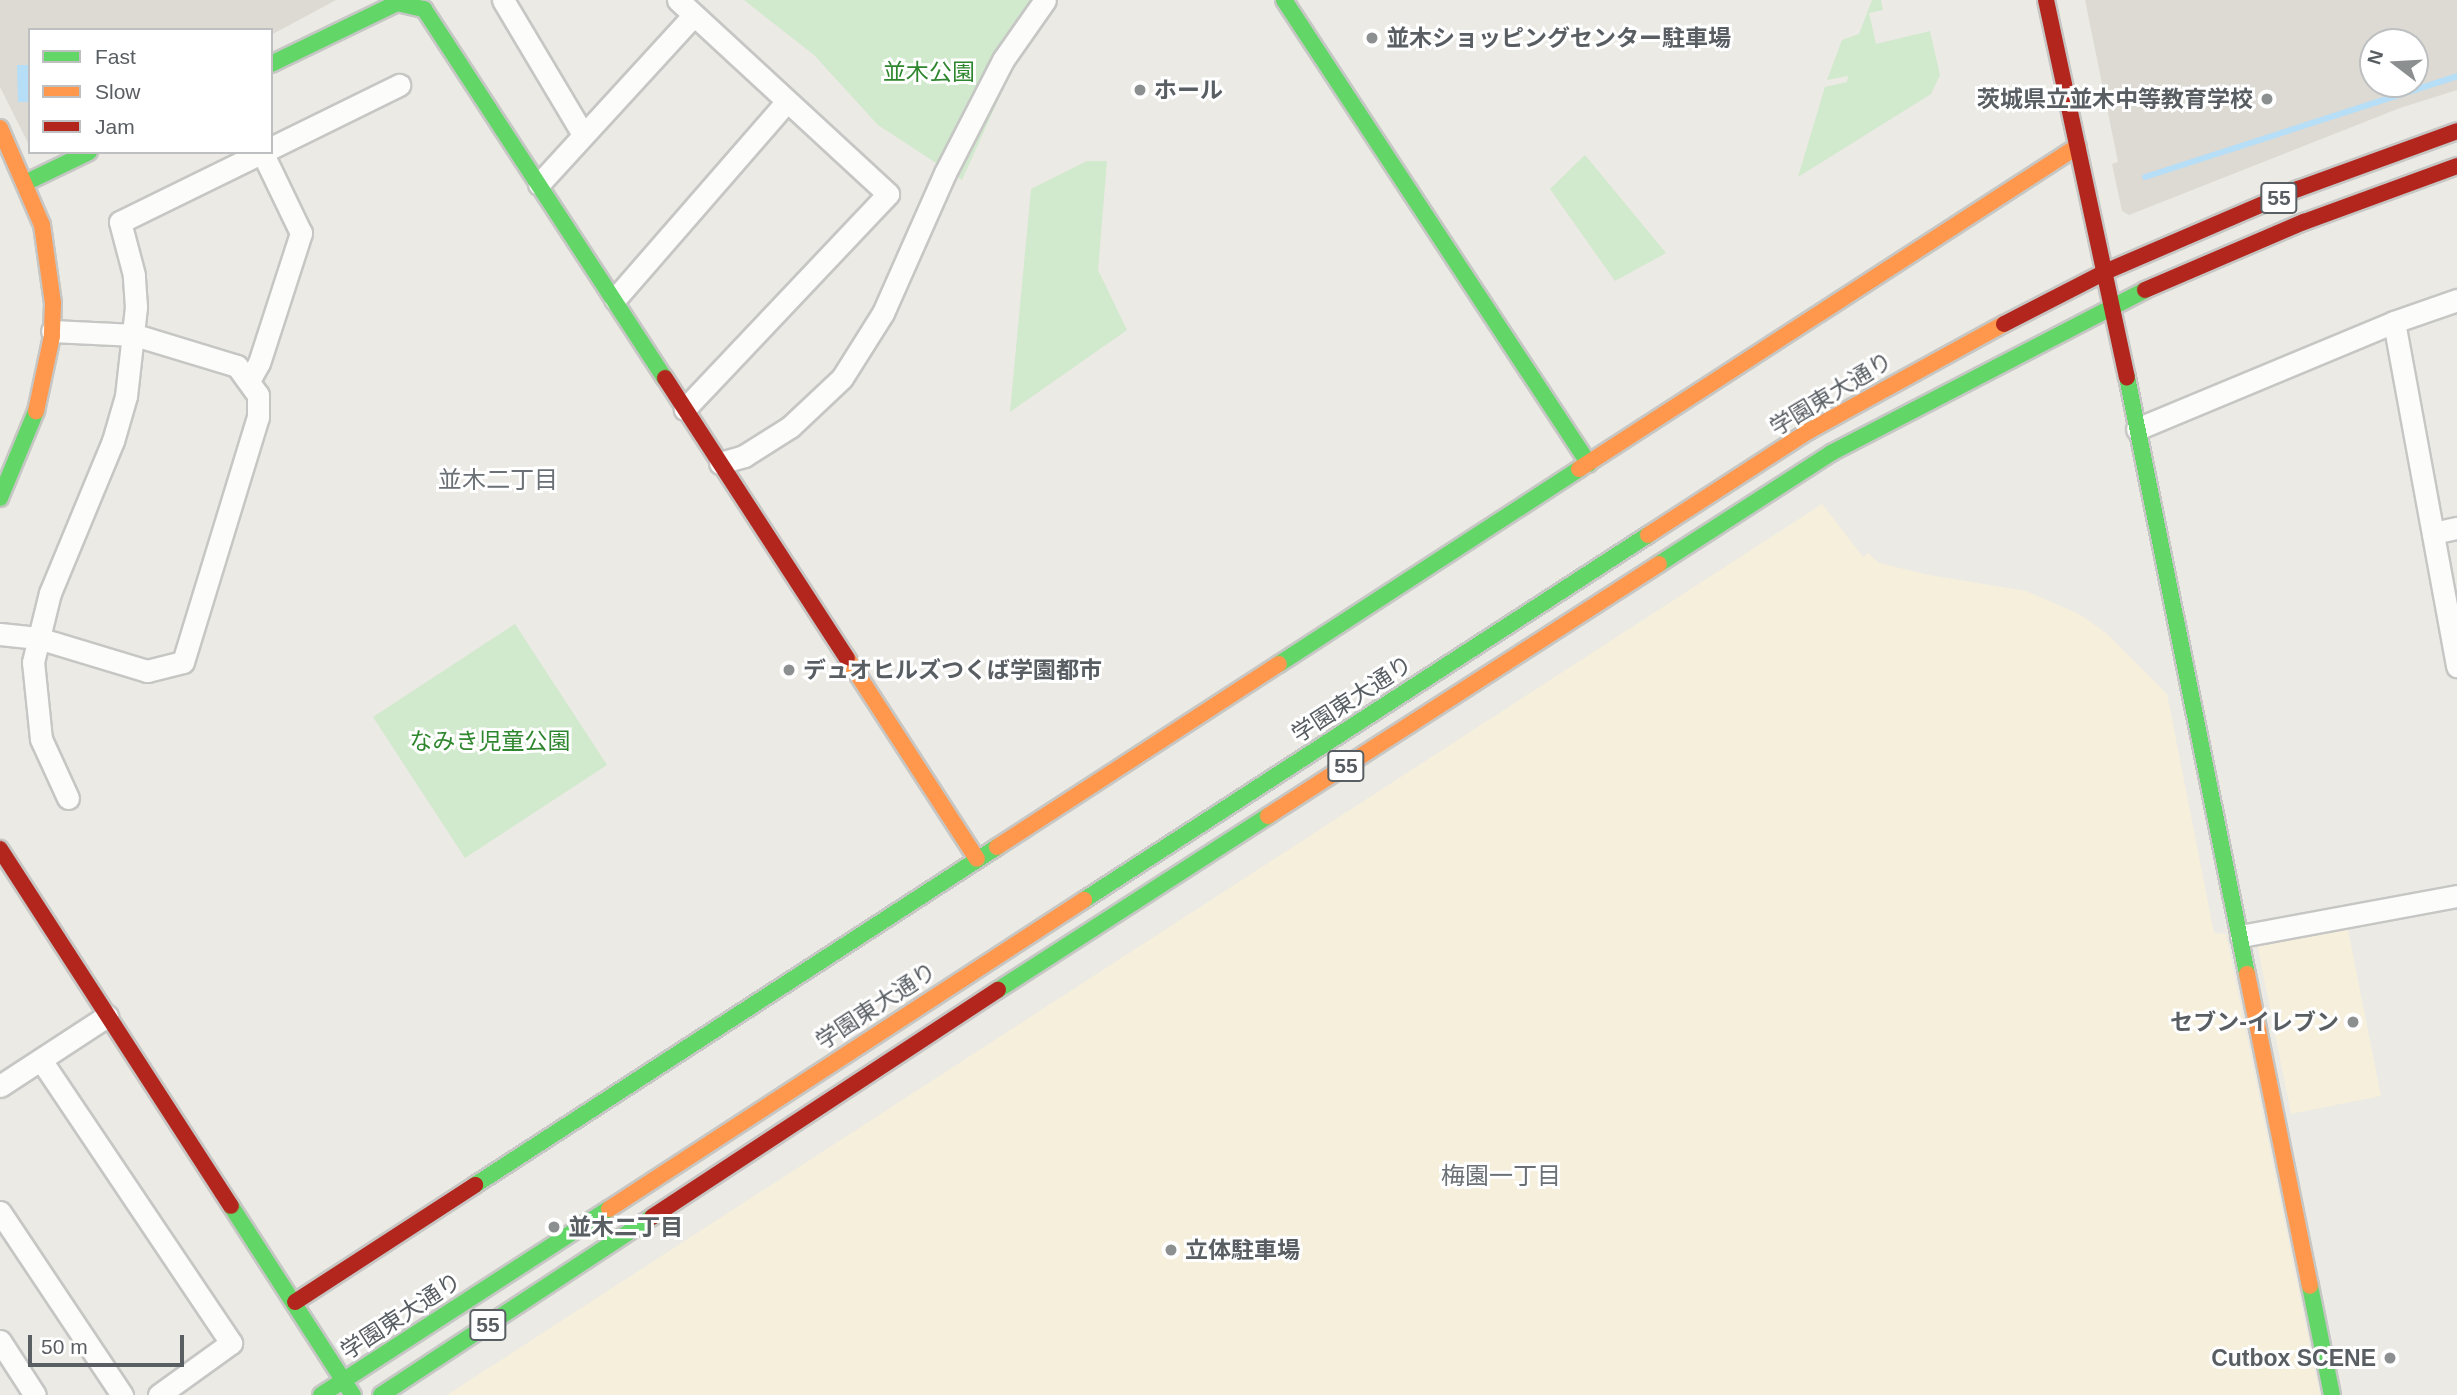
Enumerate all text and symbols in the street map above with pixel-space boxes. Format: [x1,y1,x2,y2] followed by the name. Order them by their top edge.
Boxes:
[1386,24,1731,52] place label: 並木ショッピングセンター駐車場
[28,28,273,154] legend
[2359,28,2429,98] north arrow
[1364,30,1380,46] marker: 並木ショッピングセンター駐車場
[95,45,136,68] text: Fast
[2363,48,2387,67] text: N
[883,58,975,86] park label: 並木公園
[1154,76,1223,104] place label: ホール
[95,80,141,103] text: Slow
[1132,82,1148,98] marker: ホール
[1977,85,2253,113] place label: 茨城県立並木中等教育学校
[2259,91,2275,107] marker: 茨城県立並木中等教育学校
[95,115,135,138] text: Jam
[2260,180,2298,216] road number: 55
[1765,347,1897,441] street label: 学園東大通り
[438,466,558,494] district label: 並木二丁目
[1287,650,1417,748] street label: 学園東大通り
[803,656,1102,684] place label: デュオヒルズつくば学園都市
[781,662,797,678] marker: デュオヒルズつくば学園都市
[410,727,570,755] park label: なみき児童公園
[1327,748,1365,784] road number: 55
[811,957,941,1055] street label: 学園東大通り
[2170,1008,2339,1036] place label: セブン-イレブン
[2345,1014,2361,1030] marker: セブン-イレブン
[1441,1162,1561,1190] district label: 梅園一丁目
[568,1213,683,1241] place label: 並木二丁目
[546,1219,562,1235] marker: 並木二丁目
[1185,1236,1300,1264] place label: 立体駐車場
[1163,1242,1179,1258] marker: 立体駐車場
[336,1267,466,1365] street label: 学園東大通り
[469,1308,507,1342] road number: 55
[32,1322,187,1366] scale bar
[41,1335,88,1358] text: 50 m
[2211,1344,2376,1372] place label: Cutbox SCENE
[2382,1350,2398,1366] marker: Cutbox SCENE

